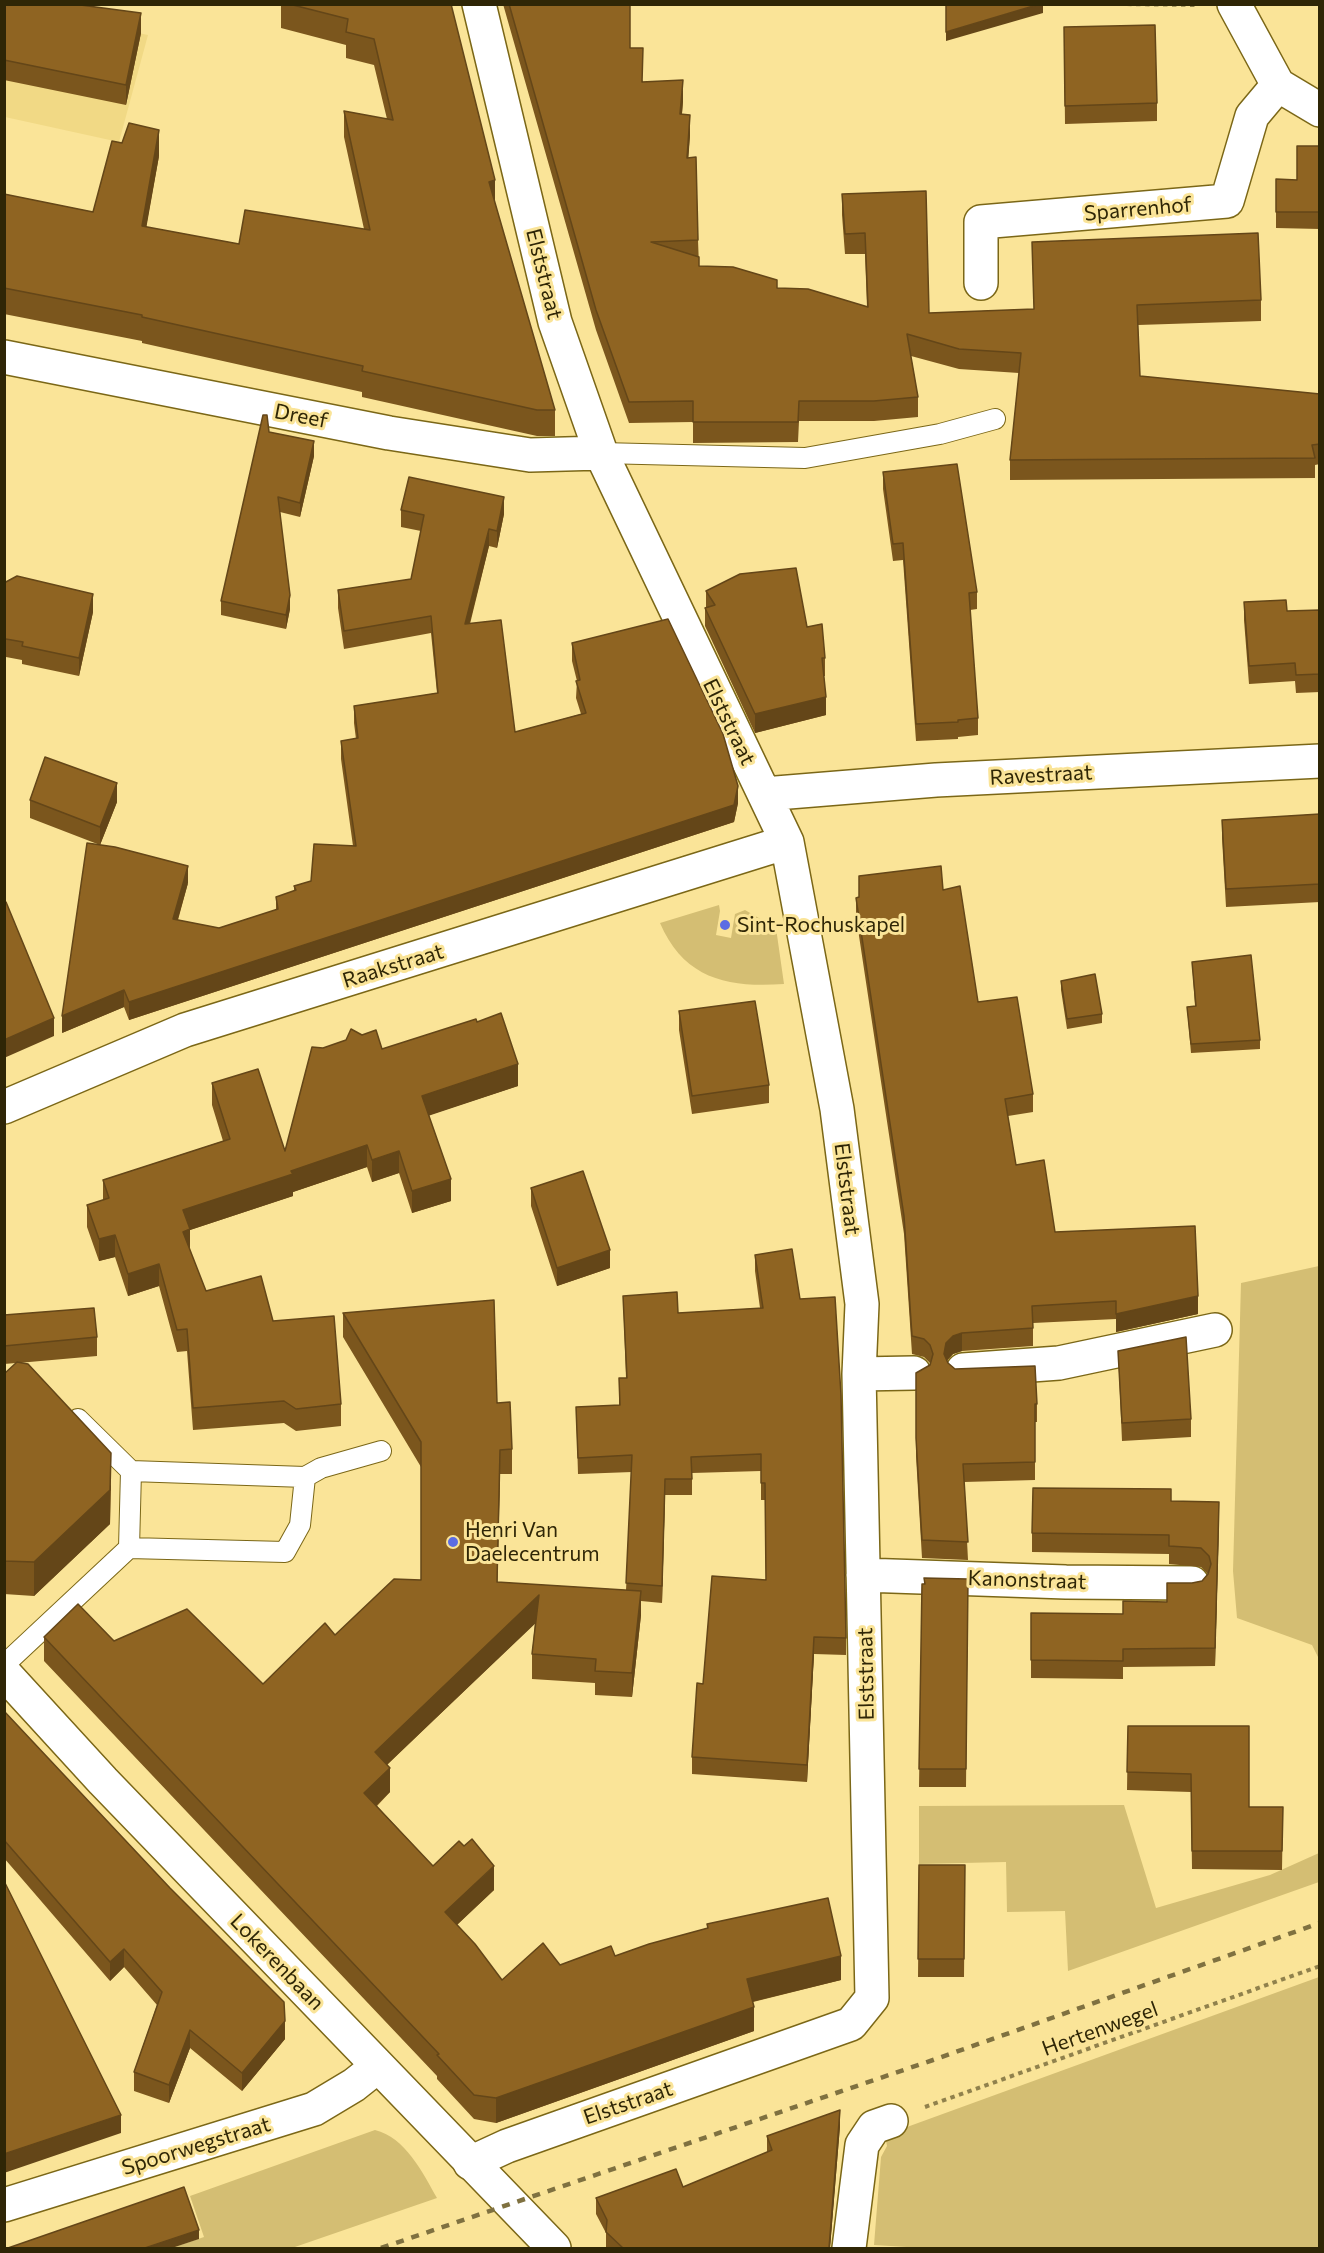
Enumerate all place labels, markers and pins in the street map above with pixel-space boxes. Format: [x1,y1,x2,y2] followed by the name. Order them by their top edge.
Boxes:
[737,912,905,938] place label: Sint-Rochuskapel
[718,918,732,932] marker: Sint-Rochuskapel
[465,1517,599,1567] place label: Henri Van Daelecentrum
[446,1535,460,1549] marker: Henri Van Daelecentrum

